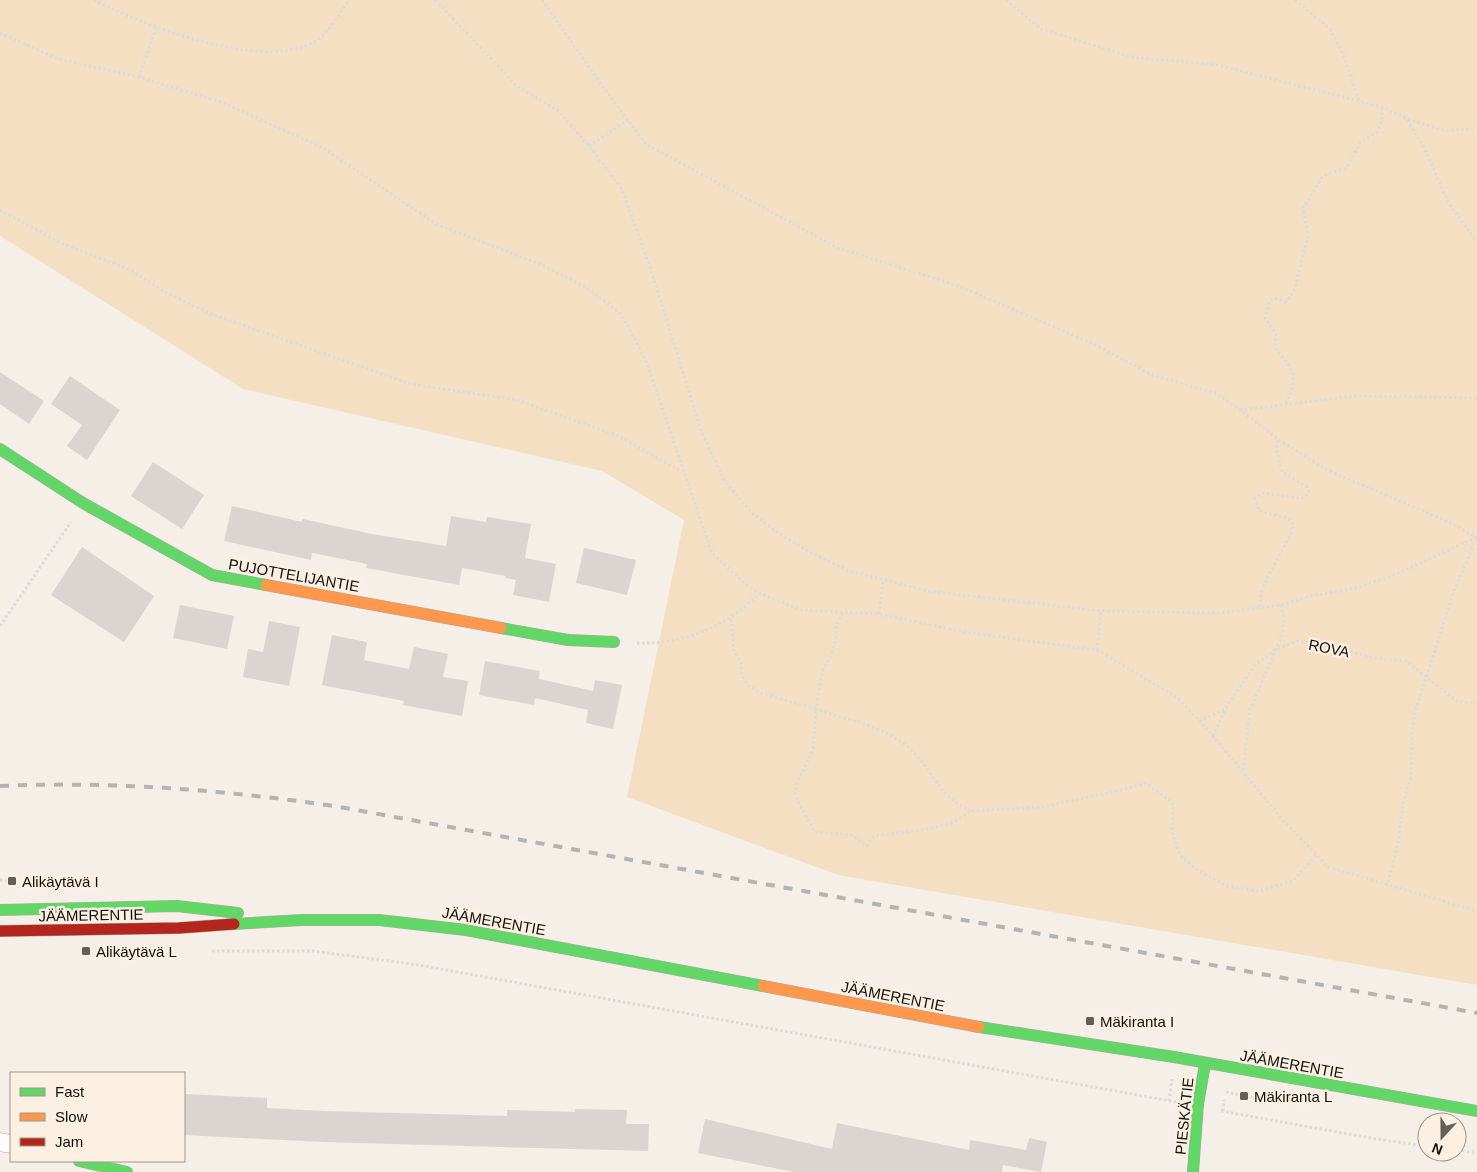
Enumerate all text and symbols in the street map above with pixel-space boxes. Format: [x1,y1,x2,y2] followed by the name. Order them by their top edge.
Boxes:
[227,555,361,595] street label: PUJOTTELIJANTIE
[1307,636,1351,660] street label: ROVA
[22,873,99,890] place label: Alikäytävä I
[6,875,18,887] marker: Alikäytävä I
[441,904,547,938] street label: JÄÄMERENTIE
[38,906,144,924] street label: JÄÄMERENTIE
[96,943,177,960] place label: Alikäytävä L
[80,945,92,957] marker: Alikäytävä L
[840,978,946,1014] street label: JÄÄMERENTIE
[1100,1013,1174,1030] place label: Mäkiranta I
[1084,1015,1096,1027] marker: Mäkiranta I
[1239,1047,1345,1081] street label: JÄÄMERENTIE
[10,1072,185,1162] legend
[1171,1077,1197,1155] street label: PIESKÄTIE
[55,1083,85,1100] text: Fast
[1254,1088,1332,1105] place label: Mäkiranta L
[1238,1090,1250,1102] marker: Mäkiranta L
[55,1108,88,1125] text: Slow
[1417,1112,1467,1162] north arrow
[55,1133,83,1150] text: Jam
[1430,1140,1445,1158] text: N

